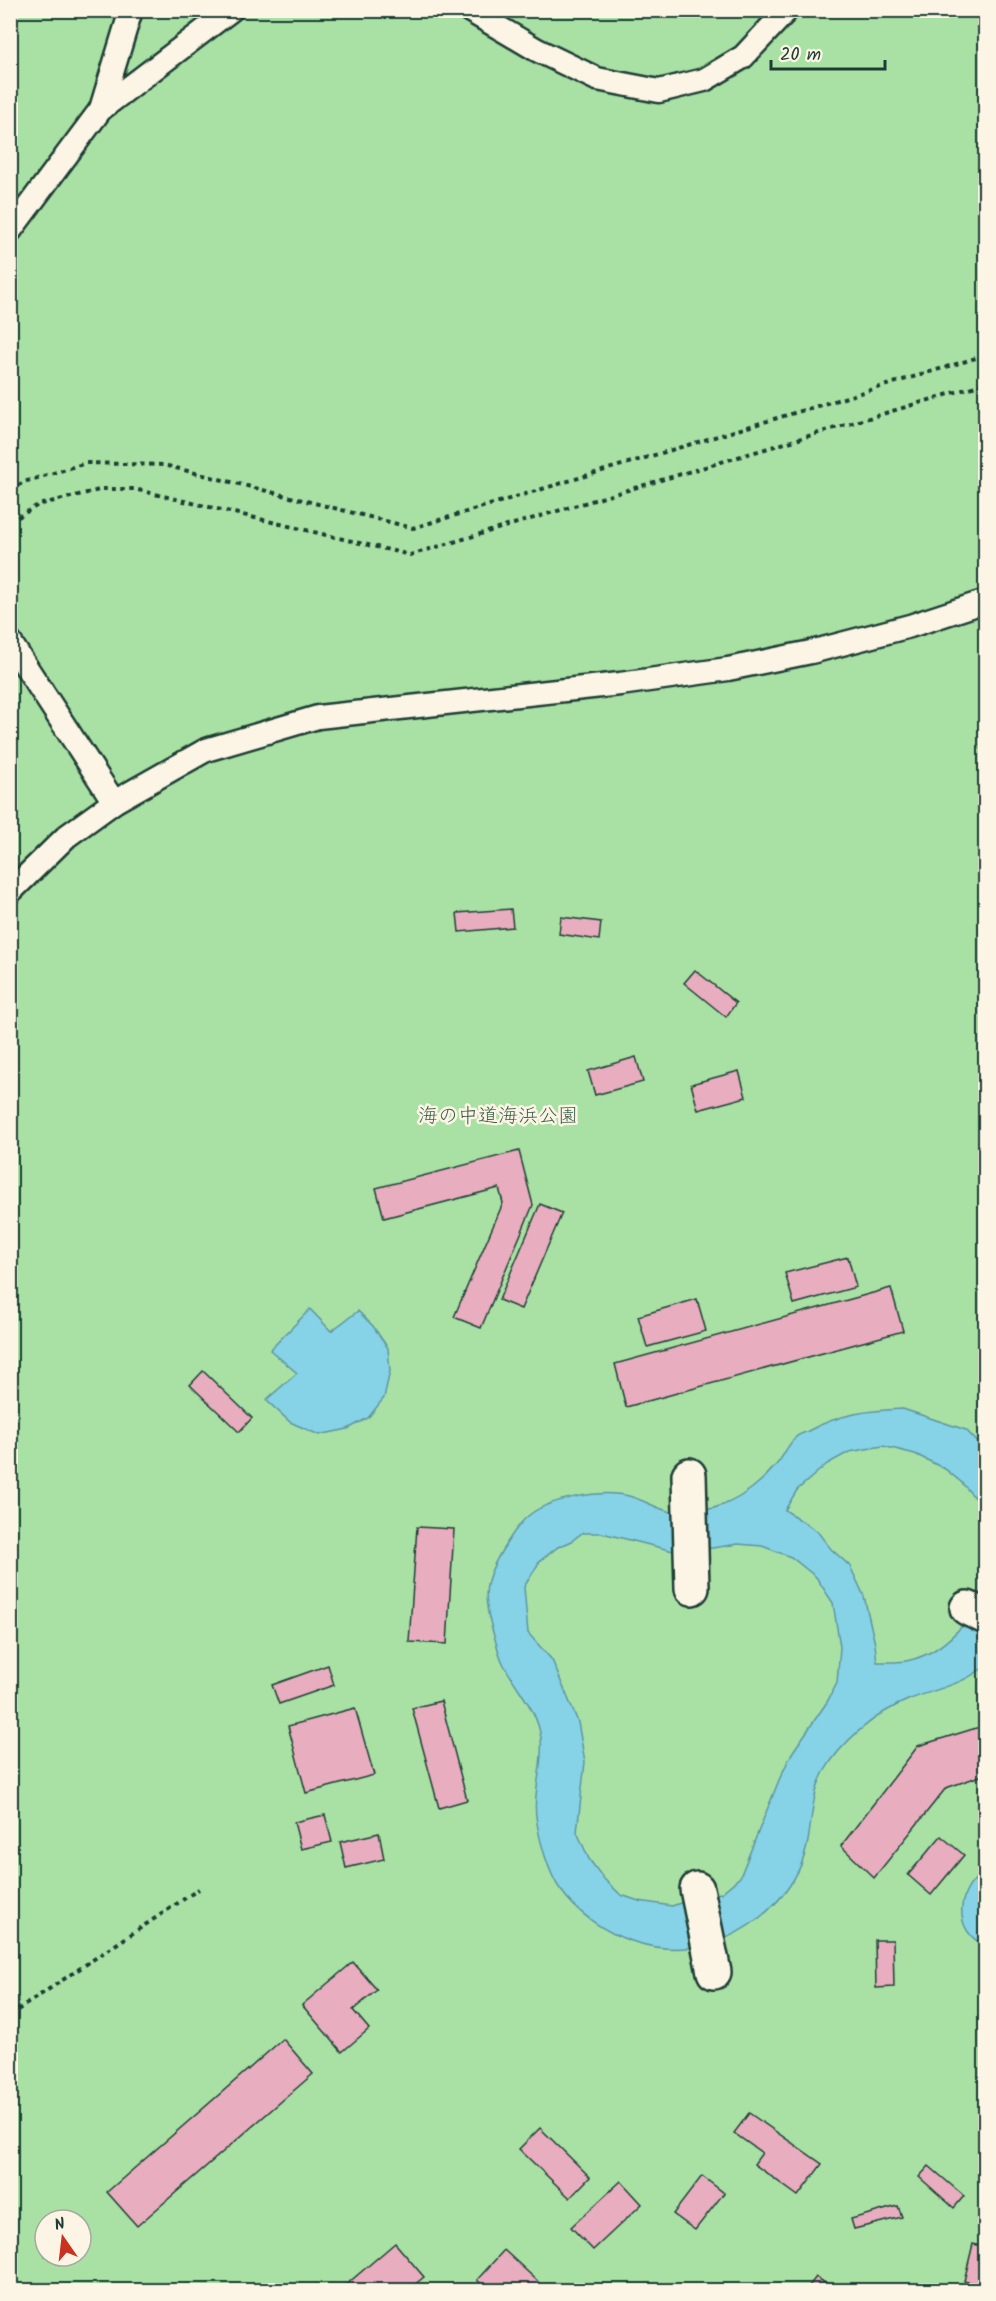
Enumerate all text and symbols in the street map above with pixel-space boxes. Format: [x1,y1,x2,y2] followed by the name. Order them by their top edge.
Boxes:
[771,33,885,71] scale bar
[780,41,821,70] text: 20 m
[418,1101,578,1133] park label: 海の中道海浜公園
[33,2208,93,2268] north arrow
[52,2212,68,2238] text: N

